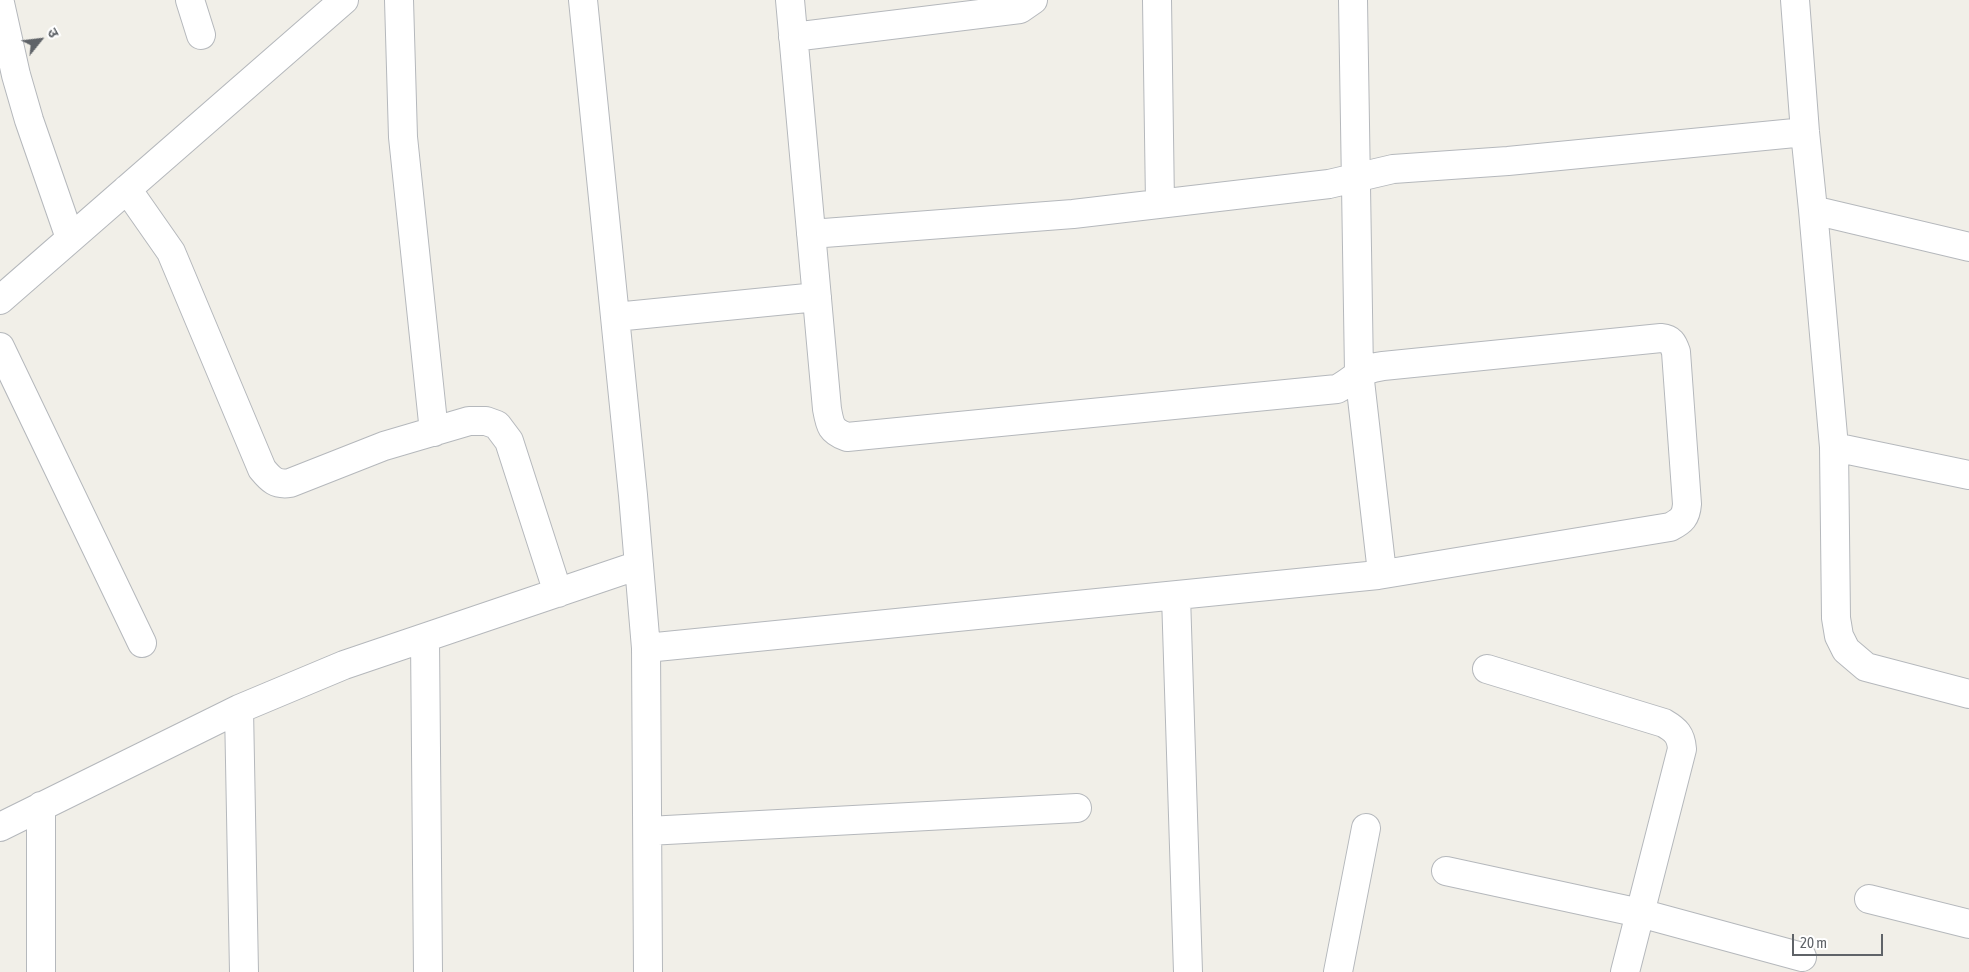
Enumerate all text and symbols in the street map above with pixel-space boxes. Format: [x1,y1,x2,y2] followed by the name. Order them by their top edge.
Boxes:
[15,15,65,65] north arrow
[44,25,62,40] text: उ
[1794,924,1885,956] scale bar
[1800,934,1827,951] text: 20 m

